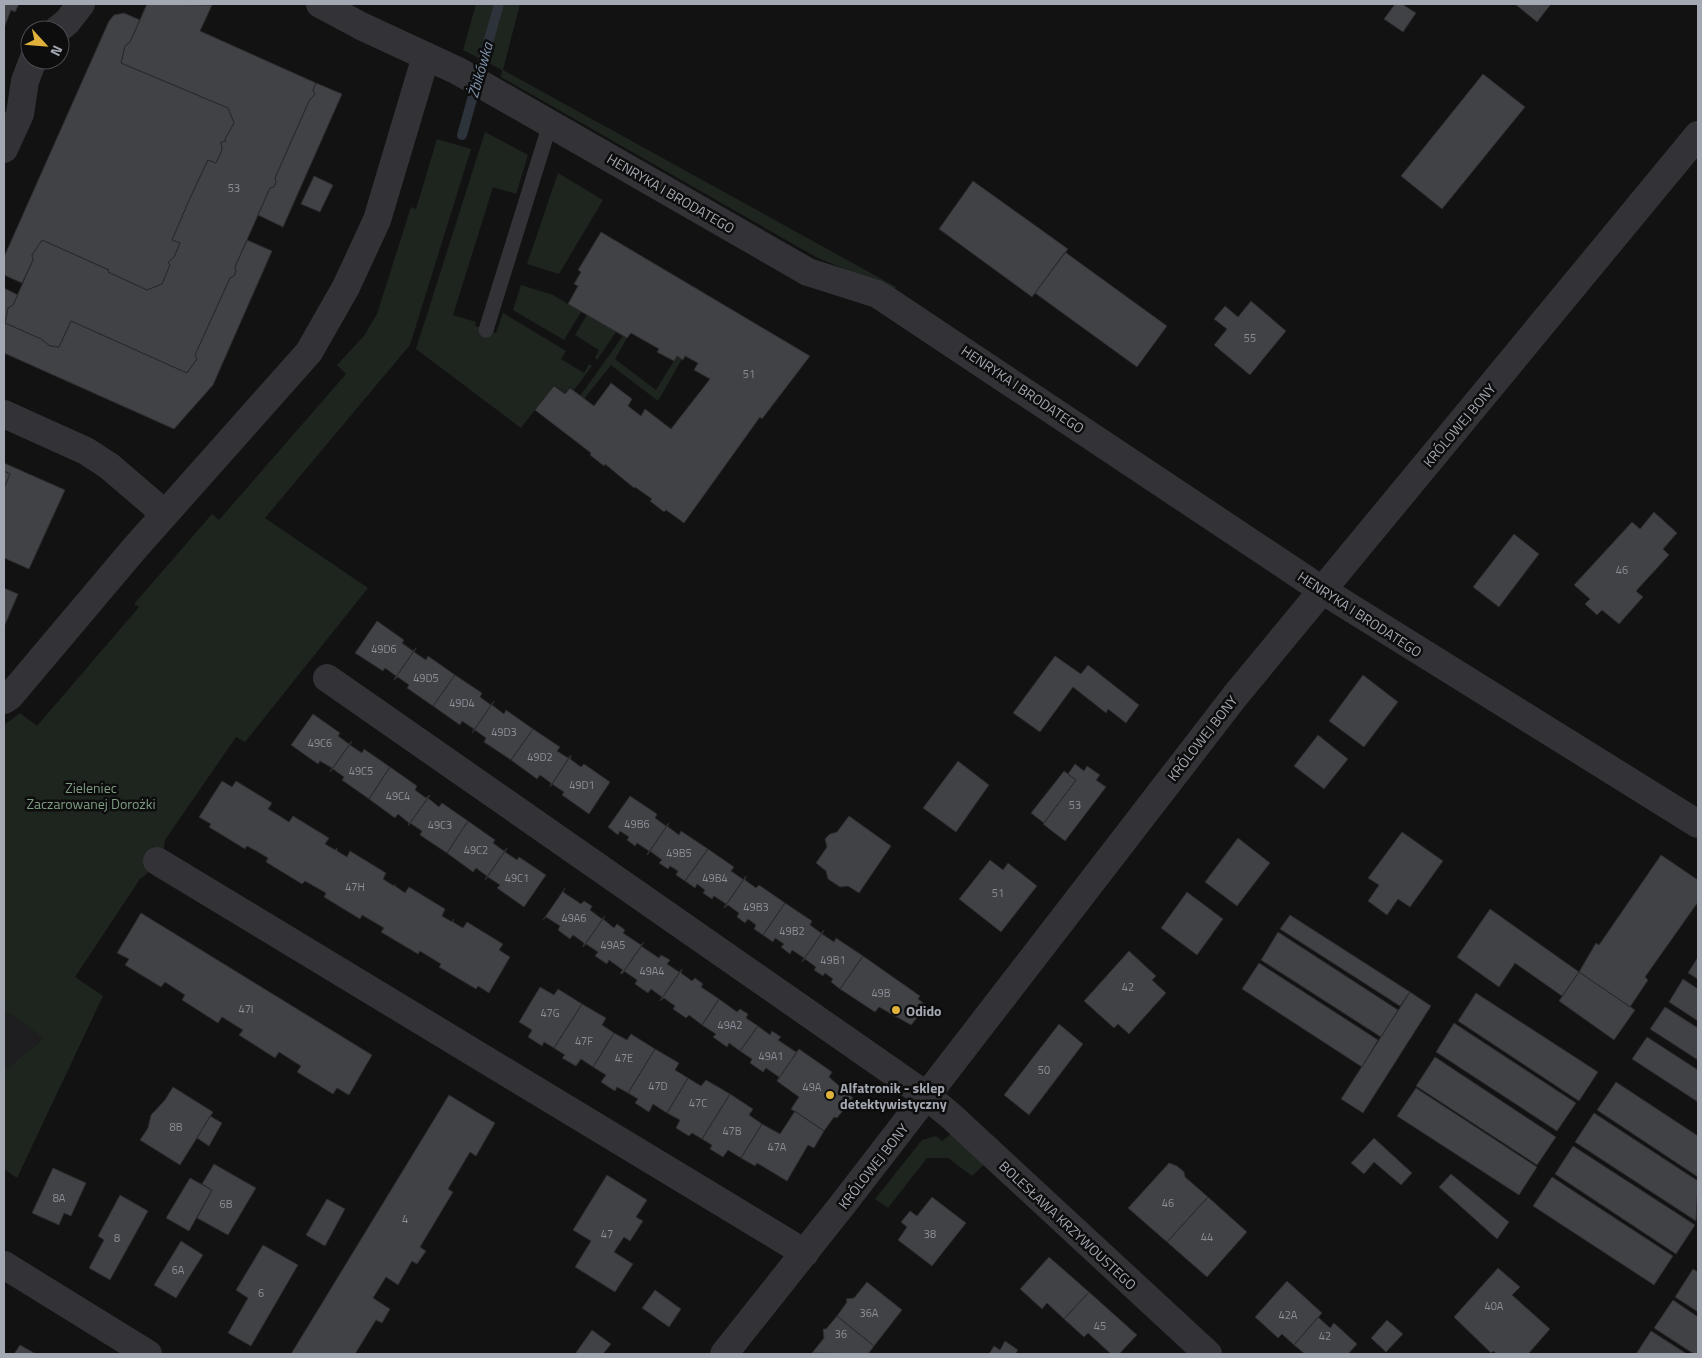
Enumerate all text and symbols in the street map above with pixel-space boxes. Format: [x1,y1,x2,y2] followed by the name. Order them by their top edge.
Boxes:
[20,20,70,70] north arrow
[461,38,499,100] water label: Żbikówka
[46,42,69,60] text: N
[603,148,739,238] street label: HENRYKA I BRODATEGO
[228,180,240,196] house number: 53
[1244,330,1256,346] house number: 55
[957,340,1089,438] street label: HENRYKA I BRODATEGO
[743,366,755,382] house number: 51
[1418,378,1501,471] street label: KRÓLOWEJ BONY
[1616,562,1628,578] house number: 46
[1294,566,1426,662] street label: HENRYKA I BRODATEGO
[371,641,397,657] house number: 49D6
[413,670,439,686] house number: 49D5
[1162,690,1242,785] street label: KRÓLOWEJ BONY
[449,695,475,711] house number: 49D4
[491,724,517,740] house number: 49D3
[308,735,332,751] house number: 49C6
[527,749,553,765] house number: 49D2
[349,763,373,779] house number: 49C5
[27,777,156,814] park label: Zieleniec Zaczarowanej Dorożki
[569,777,595,793] house number: 49D1
[386,788,410,804] house number: 49C4
[1069,797,1081,813] house number: 53
[624,816,650,832] house number: 49B6
[428,817,452,833] house number: 49C3
[464,842,488,858] house number: 49C2
[666,845,692,861] house number: 49B5
[505,870,529,886] house number: 49C1
[702,870,728,886] house number: 49B4
[345,879,365,895] house number: 47H
[992,885,1004,901] house number: 51
[743,899,769,915] house number: 49B3
[561,910,587,926] house number: 49A6
[779,923,805,939] house number: 49B2
[600,937,626,953] house number: 49A5
[820,952,846,968] house number: 49B1
[639,963,665,979] house number: 49A4
[1122,979,1134,995] house number: 42
[871,985,891,1001] house number: 49B
[906,1000,942,1021] place label: Odido
[238,1001,254,1017] house number: 47I
[890,1004,902,1016] marker: Odido
[540,1005,560,1021] house number: 47G
[717,1017,743,1033] house number: 49A2
[575,1033,593,1049] house number: 47F
[758,1048,784,1064] house number: 49A1
[615,1050,633,1066] house number: 47E
[1038,1062,1050,1078] house number: 50
[840,1077,947,1114] place label: Alfatronik - sklep detektywistyczny
[648,1078,668,1094] house number: 47D
[803,1079,822,1095] house number: 49A
[824,1089,836,1101] marker: Alfatronik - sklep detektywistyczny
[689,1095,707,1111] house number: 47C
[833,1118,913,1213] street label: KRÓLOWEJ BONY
[170,1119,183,1135] house number: 8B
[722,1123,742,1139] house number: 47B
[768,1139,787,1155] house number: 47A
[995,1156,1141,1294] street label: BOLESŁAWA KRZYWOUSTEGO
[53,1190,66,1206] house number: 8A
[1162,1195,1174,1211] house number: 46
[220,1196,233,1212] house number: 6B
[402,1211,408,1227] house number: 4
[601,1226,613,1242] house number: 47
[924,1226,936,1242] house number: 38
[1201,1229,1213,1245] house number: 44
[114,1230,120,1246] house number: 8
[172,1262,185,1278] house number: 6A
[258,1285,264,1301] house number: 6
[1485,1298,1504,1314] house number: 40A
[860,1305,879,1321] house number: 36A
[1279,1307,1298,1323] house number: 42A
[1094,1318,1106,1334] house number: 45
[835,1326,847,1342] house number: 36
[1319,1328,1331,1344] house number: 42

